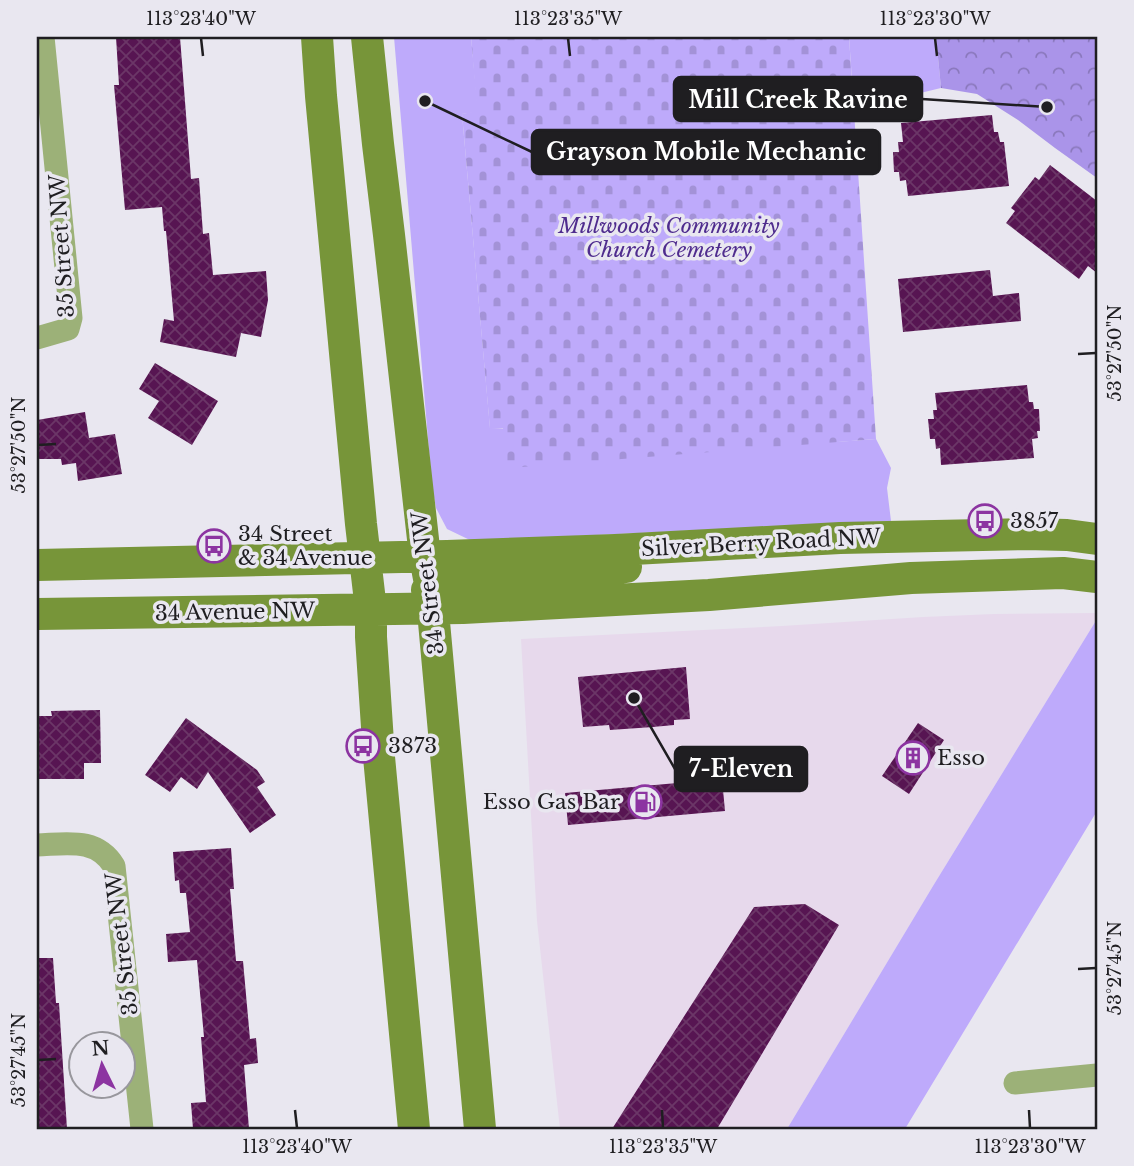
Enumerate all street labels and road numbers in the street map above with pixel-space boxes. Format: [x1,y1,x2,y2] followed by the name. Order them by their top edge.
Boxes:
[44,173,80,319] street label: 35 Street NW
[406,510,450,656] street label: 34 Street NW
[641,524,882,562] street label: Silver Berry Road NW
[155,598,316,626] street label: 34 Avenue NW
[100,871,144,1017] street label: 35 Street NW

